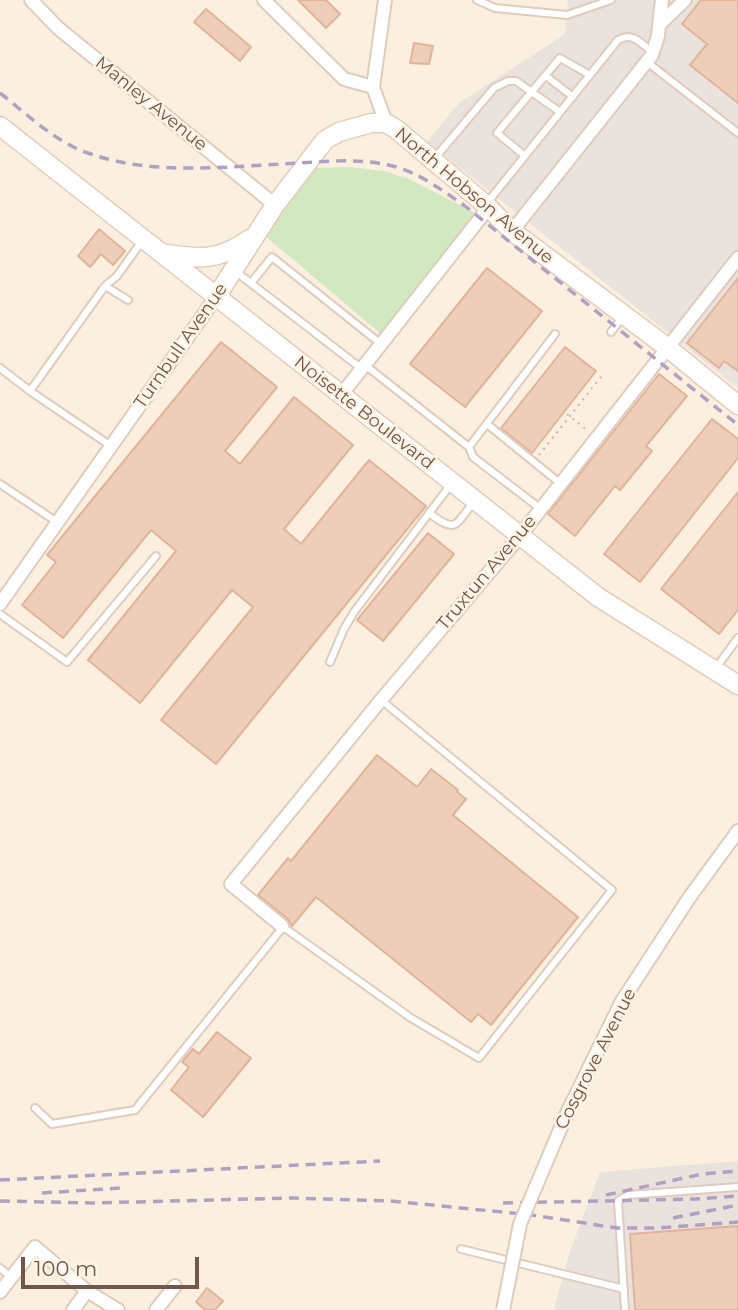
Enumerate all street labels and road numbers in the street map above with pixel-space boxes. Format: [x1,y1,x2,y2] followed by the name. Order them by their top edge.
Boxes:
[91,52,211,156] street label: Manley Avenue
[390,123,558,269] street label: North Hobson Avenue
[130,279,232,413] street label: Turnbull Avenue
[290,352,438,474] street label: Noisette Boulevard
[433,511,541,635] street label: Truxtun Avenue
[551,985,641,1133] street label: Cosgrove Avenue

